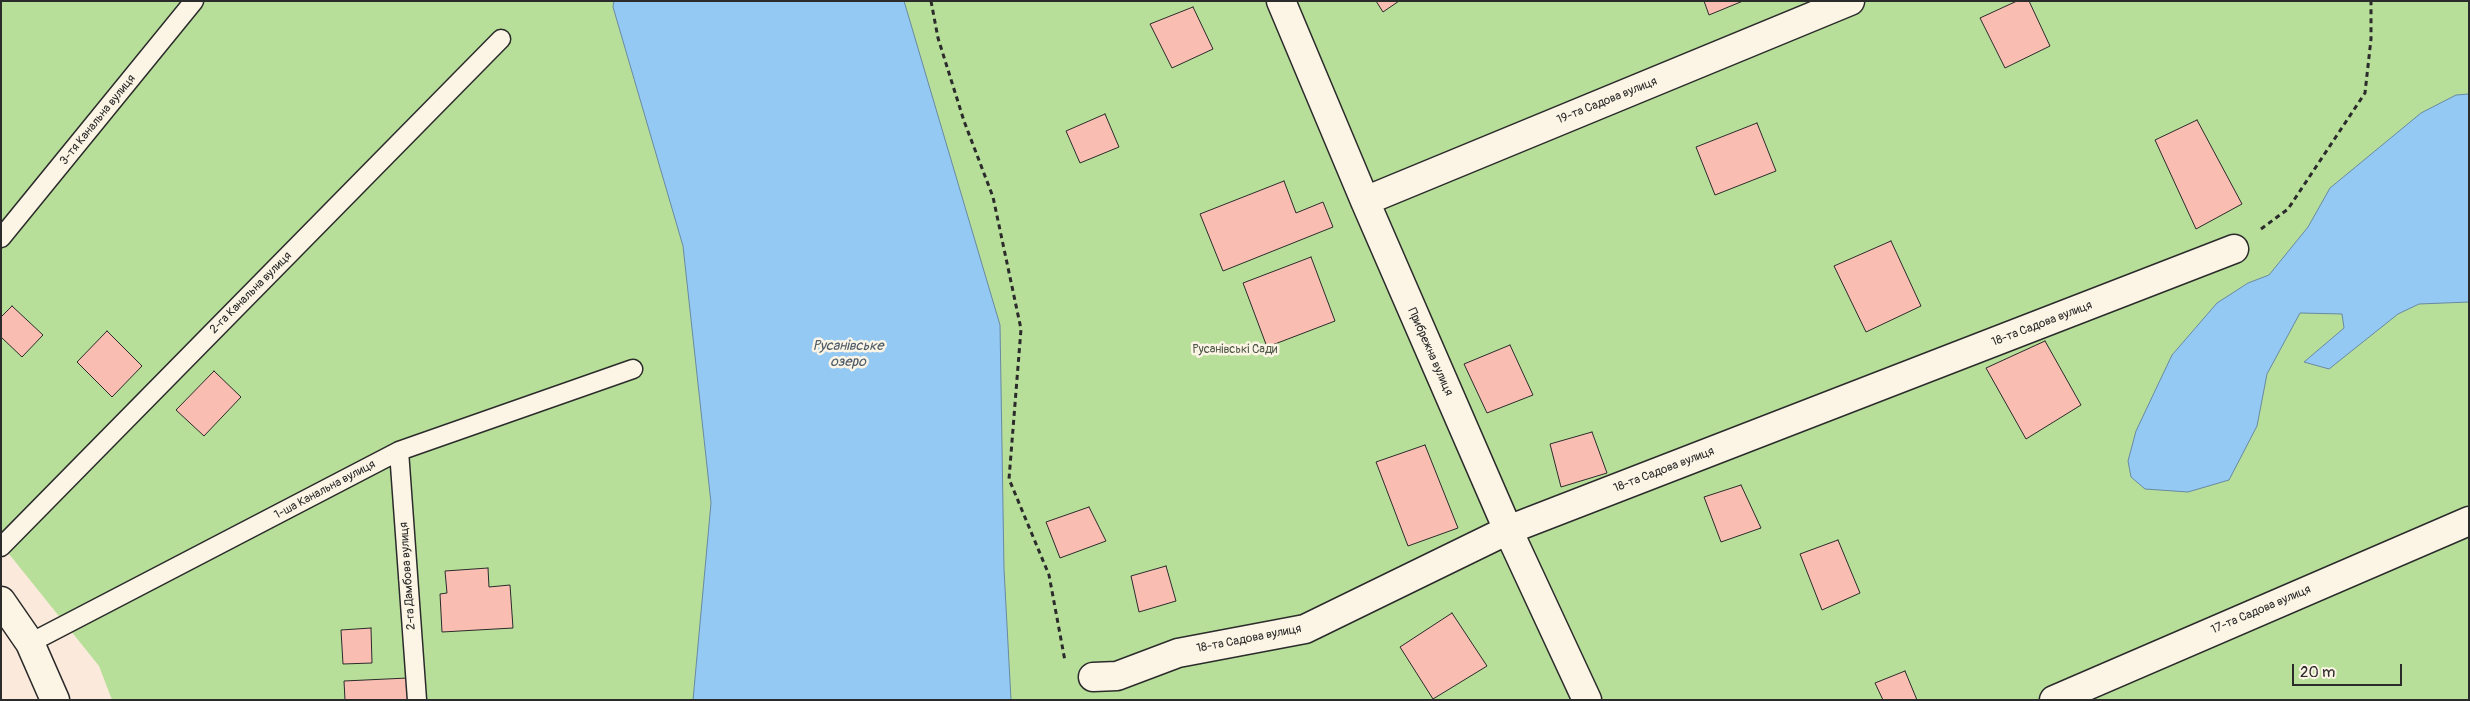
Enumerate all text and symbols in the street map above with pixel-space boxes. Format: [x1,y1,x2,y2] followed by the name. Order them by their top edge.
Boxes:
[57,72,139,168] street label: 3-тя Канальна вулиця
[1555,74,1659,128] street label: 19-та Садова вулиця
[207,249,295,337] street label: 2-га Канальна вулиця
[1990,298,2094,350] street label: 18-та Садова вулиця
[1404,306,1456,398] street label: Прибрежна вулиця
[813,338,883,371] water label: Русанівське озеро
[1193,343,1277,357] park label: Русанівські Сади
[1612,444,1716,496] street label: 18-та Садова вулиця
[272,457,378,523] street label: 1-ша Канальна вулиця
[397,522,419,630] street label: 2-га Дамбова вулиця
[2209,582,2313,638] street label: 17-та Садова вулиця
[1195,622,1303,656] street label: 18-та Садова вулиця
[2295,654,2405,686] scale bar
[2300,663,2335,682] text: 20 m

